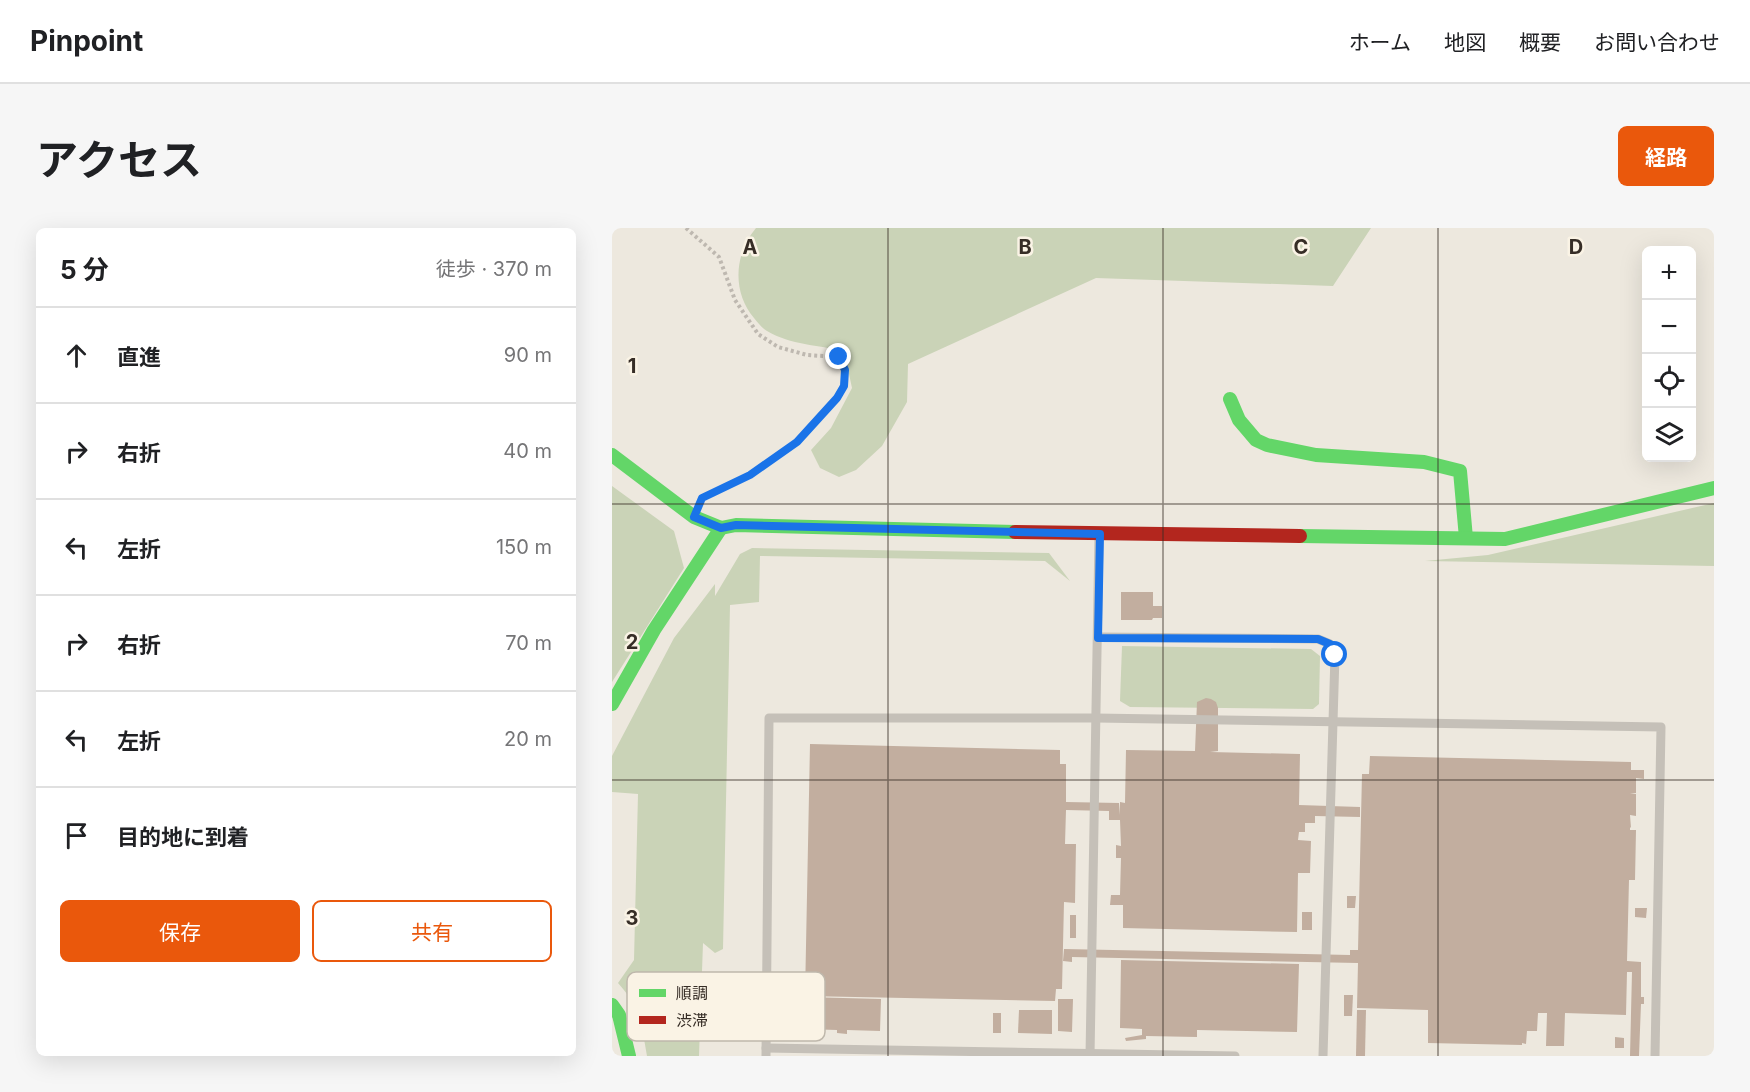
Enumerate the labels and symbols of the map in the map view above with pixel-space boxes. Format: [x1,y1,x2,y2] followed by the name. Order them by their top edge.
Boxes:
[743,235,758,259] text: A
[1018,235,1032,259] text: B
[1294,235,1308,259] text: C
[1569,235,1583,259] text: D
[825,343,851,369] route end
[628,354,636,378] text: 1
[626,630,638,654] text: 2
[1321,641,1347,667] route start
[626,906,638,930] text: 3
[627,972,825,1041] legend
[676,983,708,1003] text: 順調
[676,1010,708,1030] text: 渋滞

